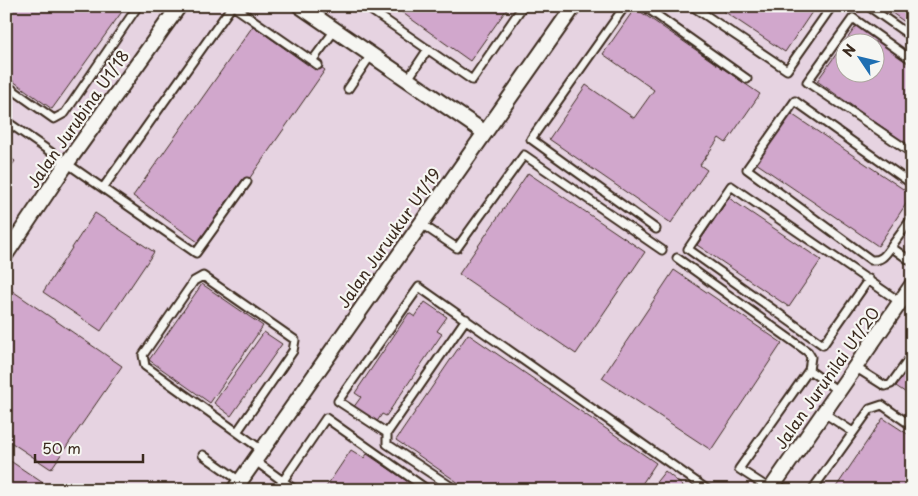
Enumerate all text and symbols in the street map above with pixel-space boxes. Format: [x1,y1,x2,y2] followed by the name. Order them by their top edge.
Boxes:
[836,32,886,82] north arrow
[837,40,861,61] text: N
[20,44,134,192] street label: Jalan Jurubina U1/18
[331,162,446,312] street label: Jalan Juruukur U1/19
[768,301,884,453] street label: Jalan Jurunilai U1/20
[35,431,142,463] scale bar
[42,436,81,459] text: 50 m

